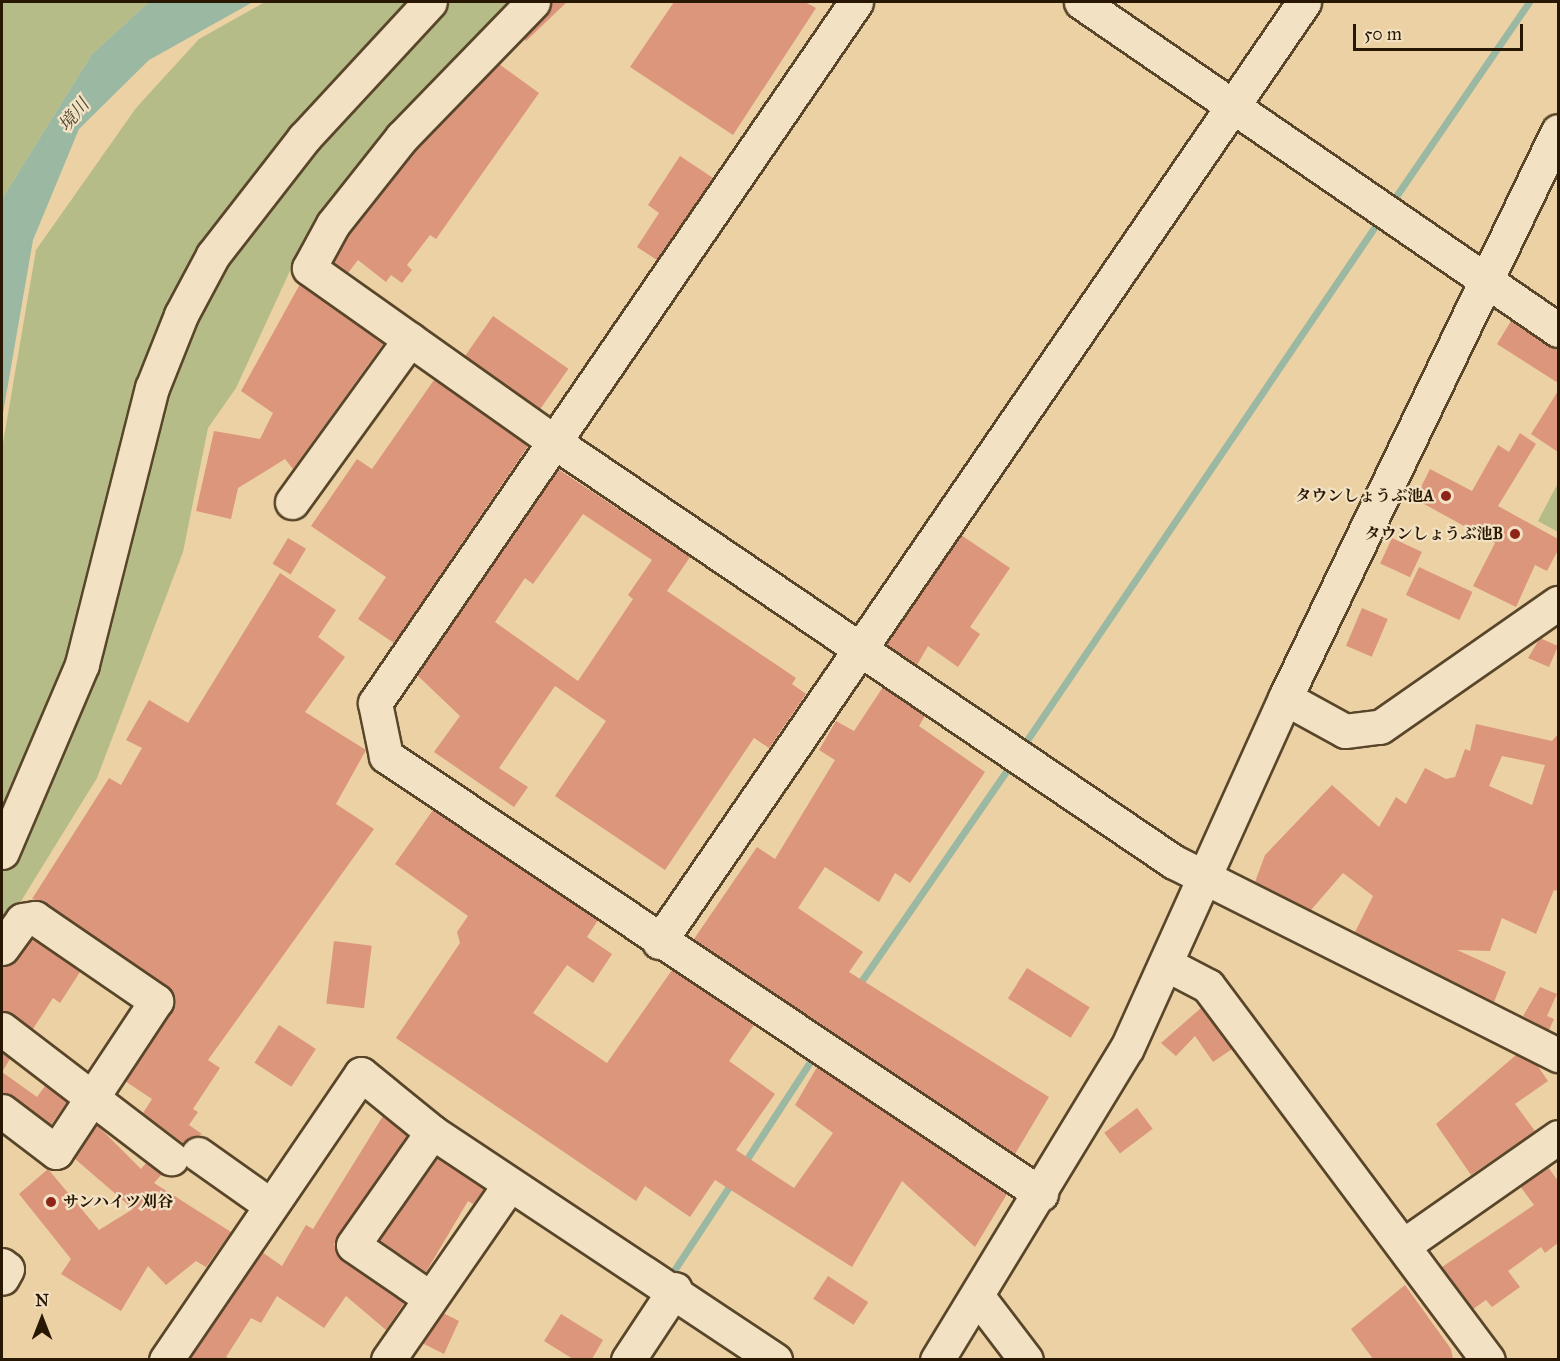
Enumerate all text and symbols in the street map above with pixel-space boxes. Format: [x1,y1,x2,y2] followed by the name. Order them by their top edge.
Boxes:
[1356,12,1526,50] scale bar
[1364,23,1402,45] text: 50 m
[54,94,94,136] water label: 境川
[1295,486,1434,506] place label: タウンしょうぶ池A
[1439,489,1453,503] marker: タウンしょうぶ池A
[1364,524,1503,544] place label: タウンしょうぶ池B
[1508,527,1522,541] marker: タウンしょうぶ池B
[63,1192,175,1212] place label: サンハイツ刈谷
[44,1195,58,1209] marker: サンハイツ刈谷
[12,1289,72,1349] north arrow
[35,1291,49,1310] text: N

